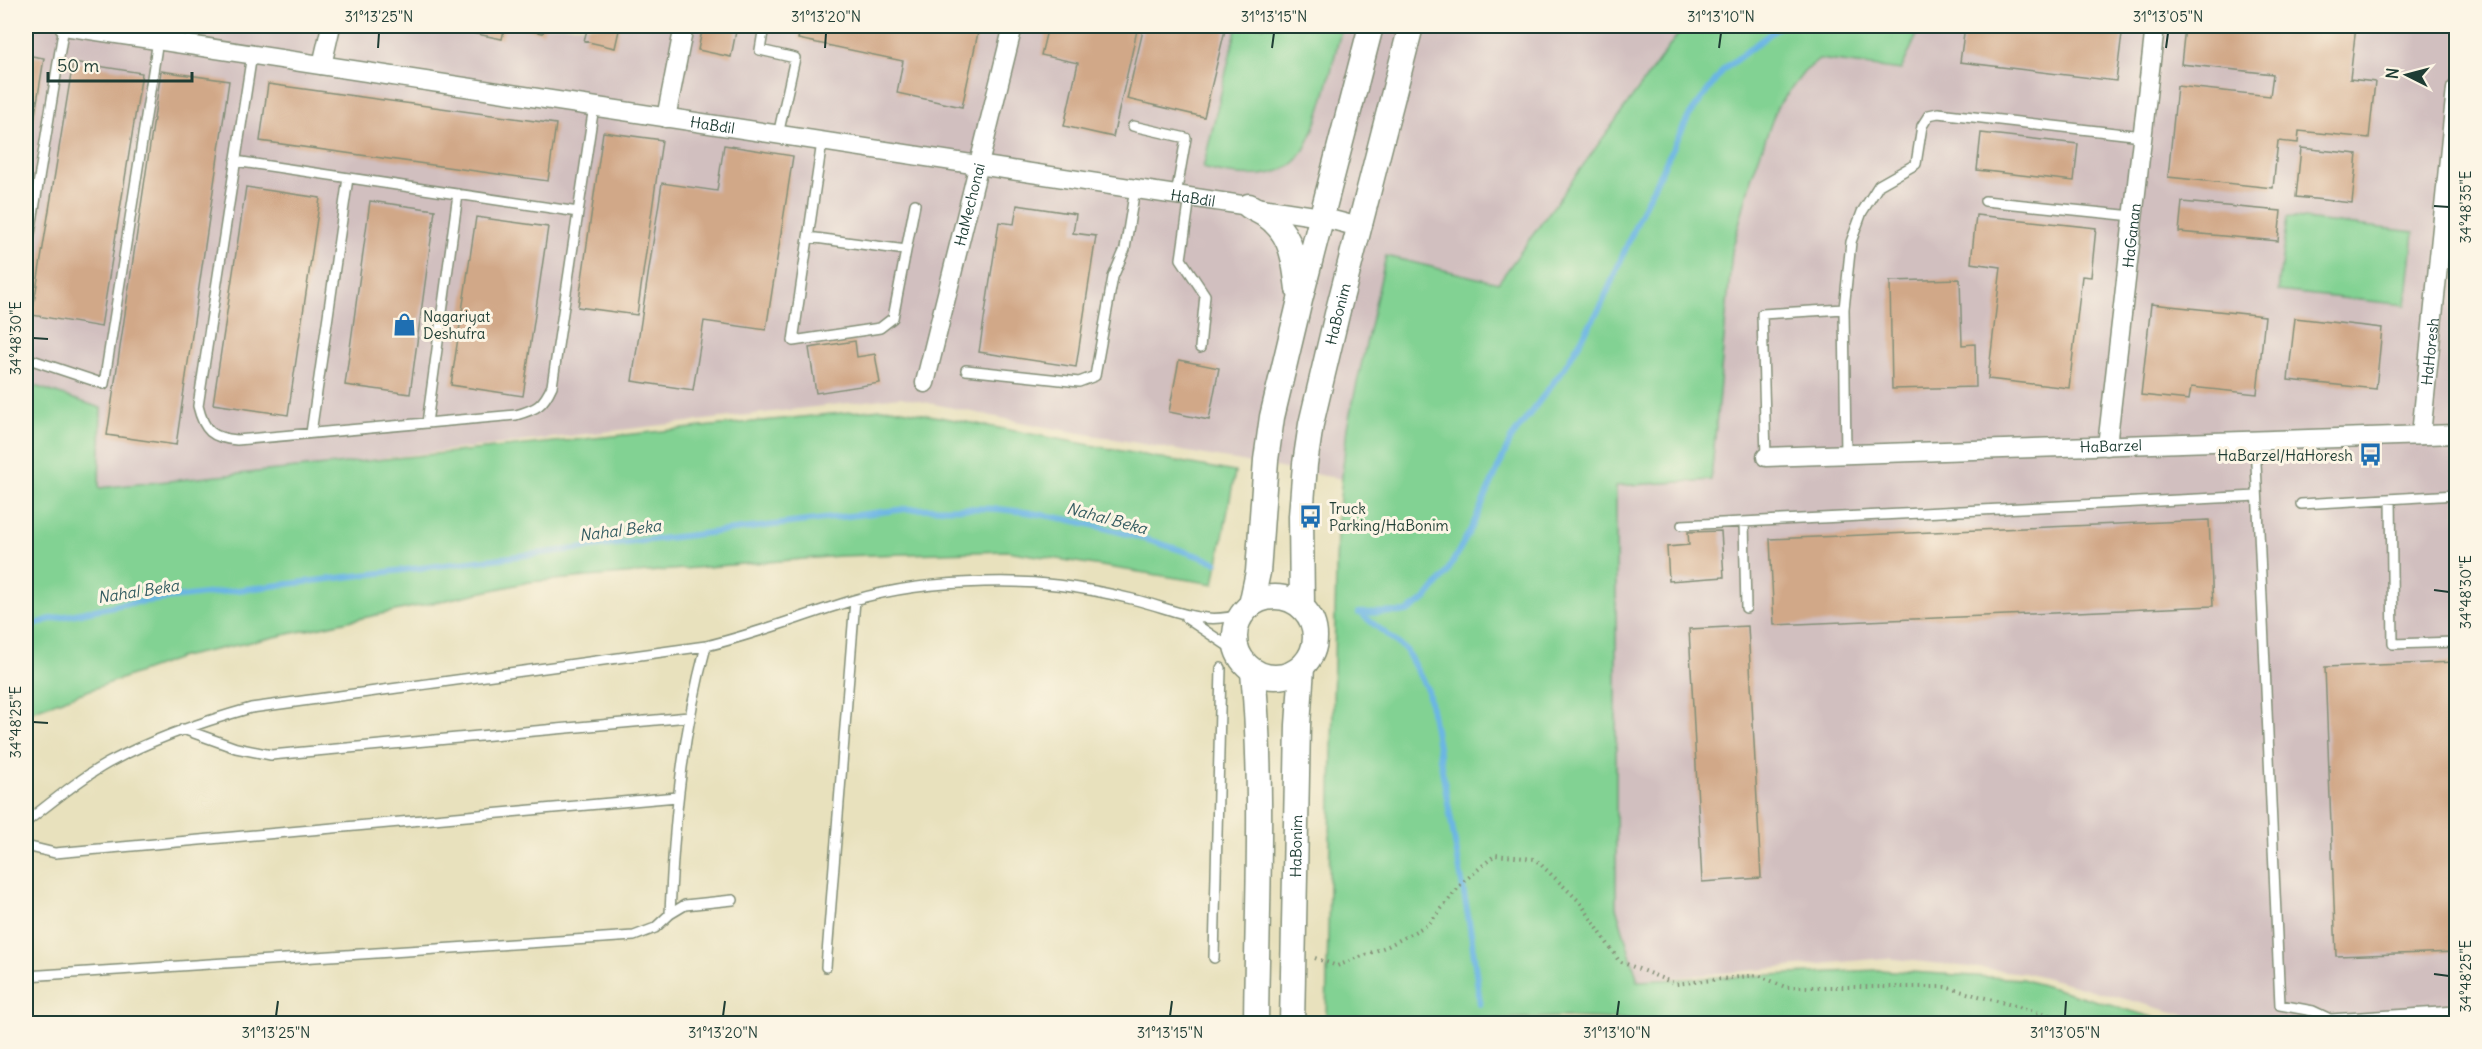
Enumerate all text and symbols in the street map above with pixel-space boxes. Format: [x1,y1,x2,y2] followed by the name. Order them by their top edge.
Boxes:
[345,7,414,26] text: 31°13'25"N
[791,7,861,26] text: 31°13'20"N
[1241,7,1307,26] text: 31°13'15"N
[1687,7,1755,26] text: 31°13'10"N
[2133,7,2203,26] text: 31°13'05"N
[48,45,192,83] scale bar
[2377,45,2437,105] north arrow
[57,54,99,77] text: 50 m
[2382,67,2403,80] text: N
[689,112,736,137] street label: HaBdil
[950,161,988,248] street label: HaMechonai
[2456,170,2475,244] text: 34°48'35"E
[1169,185,1217,210] street label: HaBdil
[2118,202,2144,269] street label: HaGanan
[1321,281,1354,346] street label: HaBonim
[6,301,25,375] text: 34°48'30"E
[423,307,490,343] place label: Nagariyat Deshufra
[392,312,418,338] shop icon: Nagariyat Deshufra
[2417,316,2442,386] street label: HaHoresh
[2079,435,2142,456] street label: HaBarzel
[2358,442,2384,468] bus stop icon: HaBarzel/HaHoresh
[2218,446,2353,465] place label: HaBarzel/HaHoresh
[1065,498,1150,539] water label: Nahal Beka
[1329,499,1449,535] place label: Truck Parking/HaBonim
[1298,504,1324,530] bus stop icon: Truck Parking/HaBonim
[578,515,663,545] water label: Nahal Beka
[2456,555,2475,629] text: 34°48'30"E
[96,575,181,607] water label: Nahal Beka
[6,685,25,758] text: 34°48'25"E
[1285,814,1306,878] street label: HaBonim
[2456,939,2475,1012] text: 34°48'25"E
[242,1023,311,1042] text: 31°13'25"N
[688,1023,758,1042] text: 31°13'20"N
[1137,1023,1203,1042] text: 31°13'15"N
[1583,1023,1651,1042] text: 31°13'10"N
[2030,1023,2100,1042] text: 31°13'05"N

